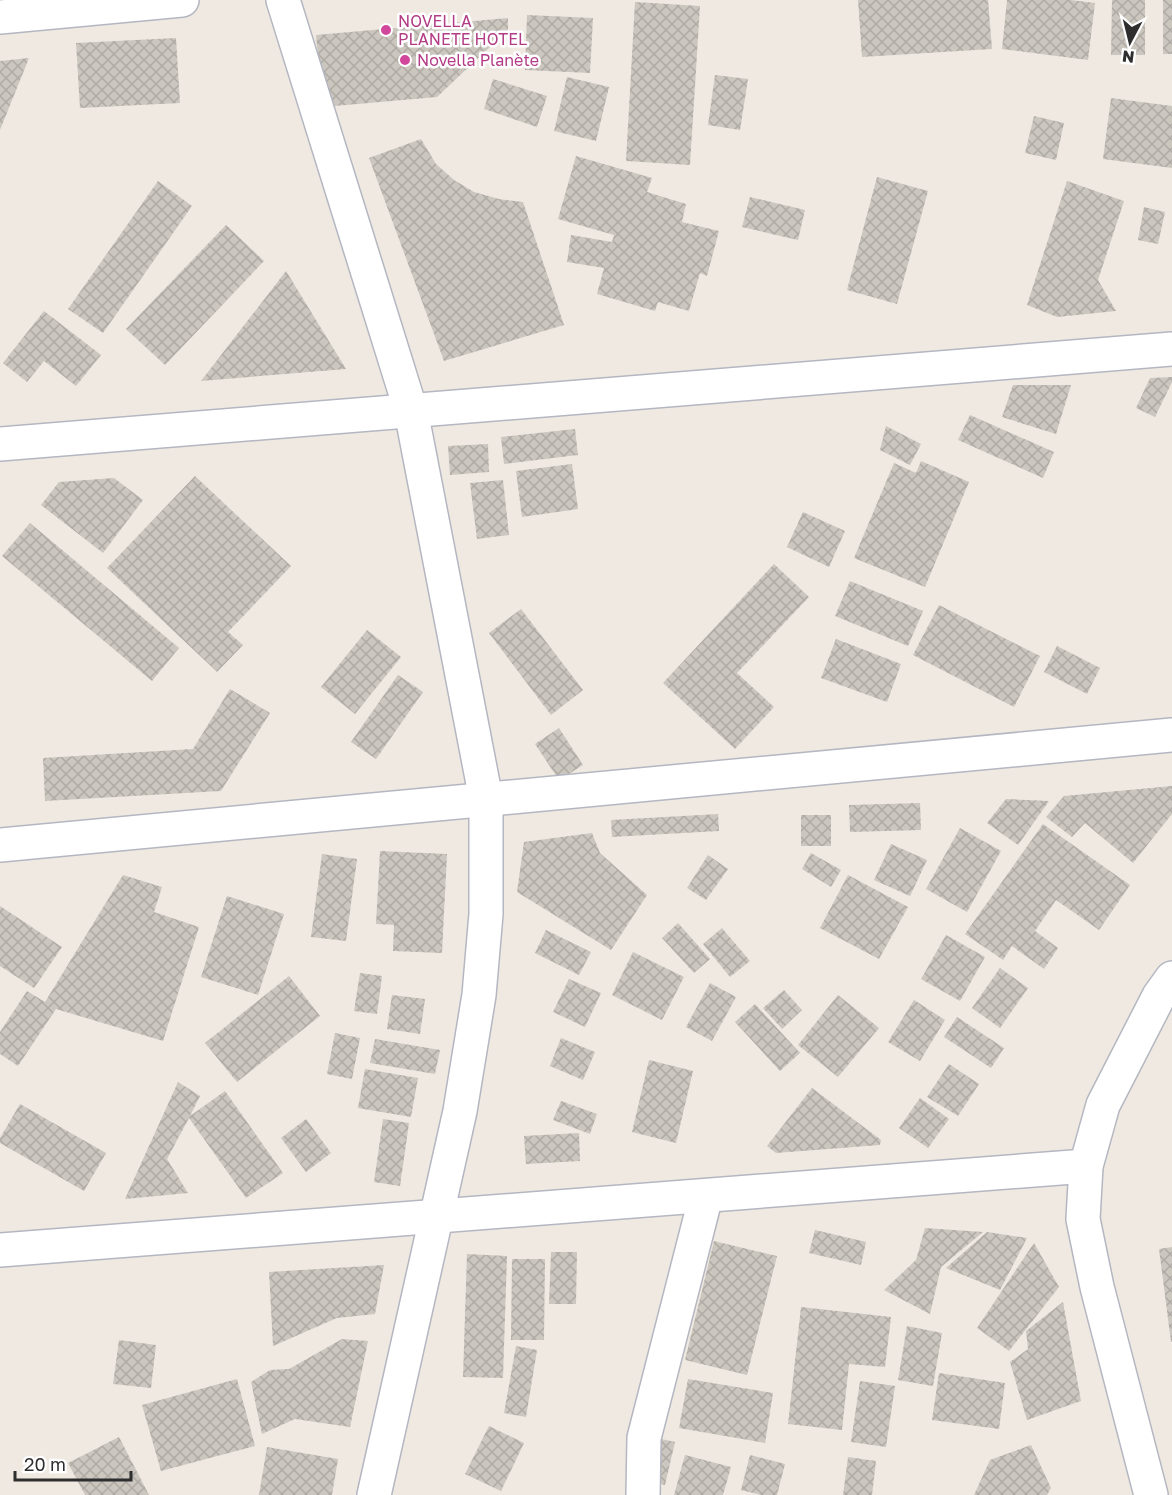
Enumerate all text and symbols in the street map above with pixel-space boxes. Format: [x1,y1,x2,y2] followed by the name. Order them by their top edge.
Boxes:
[398,11,527,49] place label: NOVELLA PLANETE HOTEL
[1100,12,1160,72] north arrow
[379,23,393,37] marker: NOVELLA PLANETE HOTEL
[1121,46,1135,68] text: N
[417,50,539,70] place label: Novella Planète
[398,53,412,67] marker: Novella Planète
[15,1444,130,1482] scale bar
[24,1453,66,1475] text: 20 m

